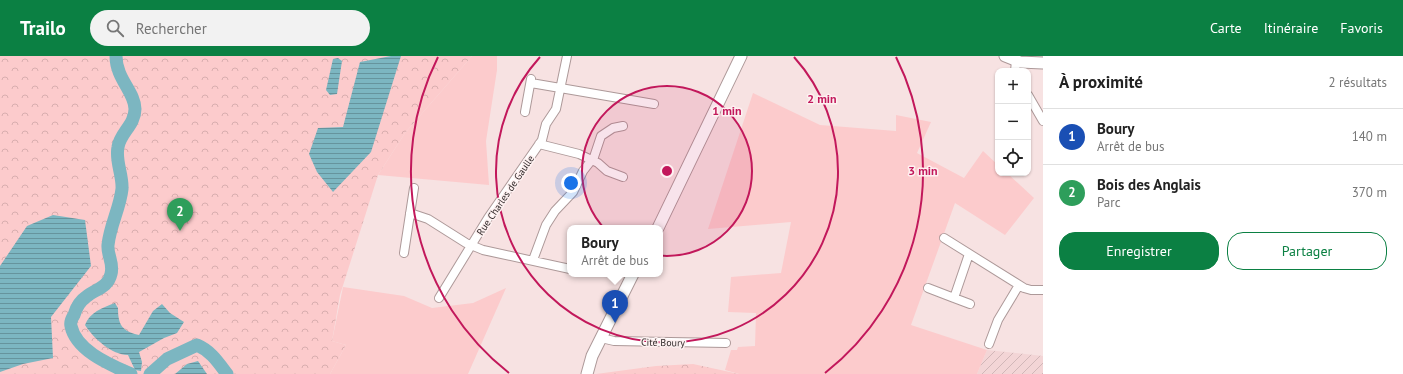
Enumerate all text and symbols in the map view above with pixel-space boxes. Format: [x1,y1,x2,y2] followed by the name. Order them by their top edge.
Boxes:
[90,10,370,46] search box
[20,16,66,40] text: Trailo
[104,17,126,39] icon: search
[136,19,207,38] text: Rechercher
[1210,19,1242,37] text: Carte
[1264,19,1318,37] text: Itinéraire
[1340,19,1383,37] text: Favoris
[995,68,1031,176] map controls
[995,68,1031,104] button: +
[1059,71,1143,93] text: À proximité
[1328,74,1387,91] text: 2 résultats
[807,91,837,106] text: 2 min
[712,103,742,118] text: 1 min
[995,104,1031,140] button: −
[1097,119,1134,138] text: Boury
[1068,128,1076,145] text: 1
[1352,128,1387,145] text: 140 m
[1097,138,1165,155] text: Arrêt de bus
[995,140,1031,176] button: locate
[474,153,537,238] street label: Rue Charles de Gaulle
[908,163,938,178] text: 3 min
[660,164,674,178] centre of rings
[561,173,581,193] your location
[1097,175,1201,194] text: Bois des Anglais
[1068,184,1076,201] text: 2
[1352,184,1387,201] text: 370 m
[1097,194,1121,211] text: Parc
[167,198,193,231] pin: 2
[567,225,663,277] popup
[1059,232,1219,270] button: Enregistrer
[1227,232,1387,270] button: Partager
[581,233,619,252] text: Boury
[581,252,649,269] text: Arrêt de bus
[602,290,628,323] pin: 1
[641,336,685,349] street label: Cité Boury

